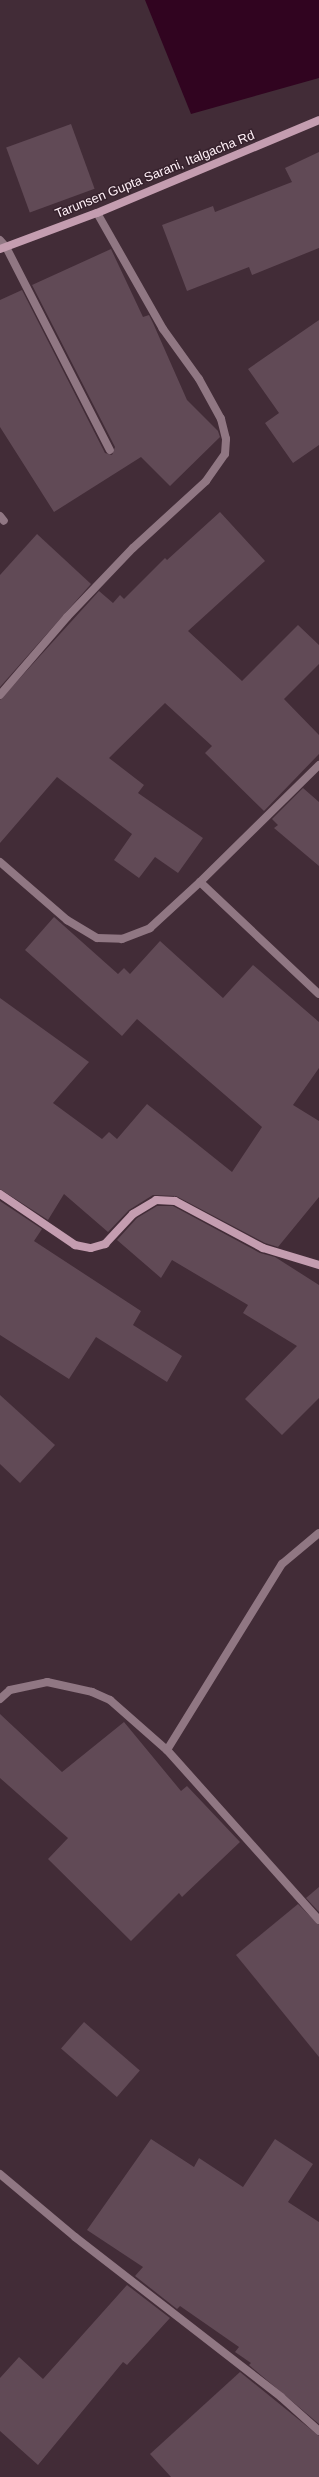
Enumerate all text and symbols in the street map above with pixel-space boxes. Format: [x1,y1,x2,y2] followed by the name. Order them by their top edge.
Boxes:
[53,128,257,222] street label: Tarunsen Gupta Sarani, Italgacha Rd

